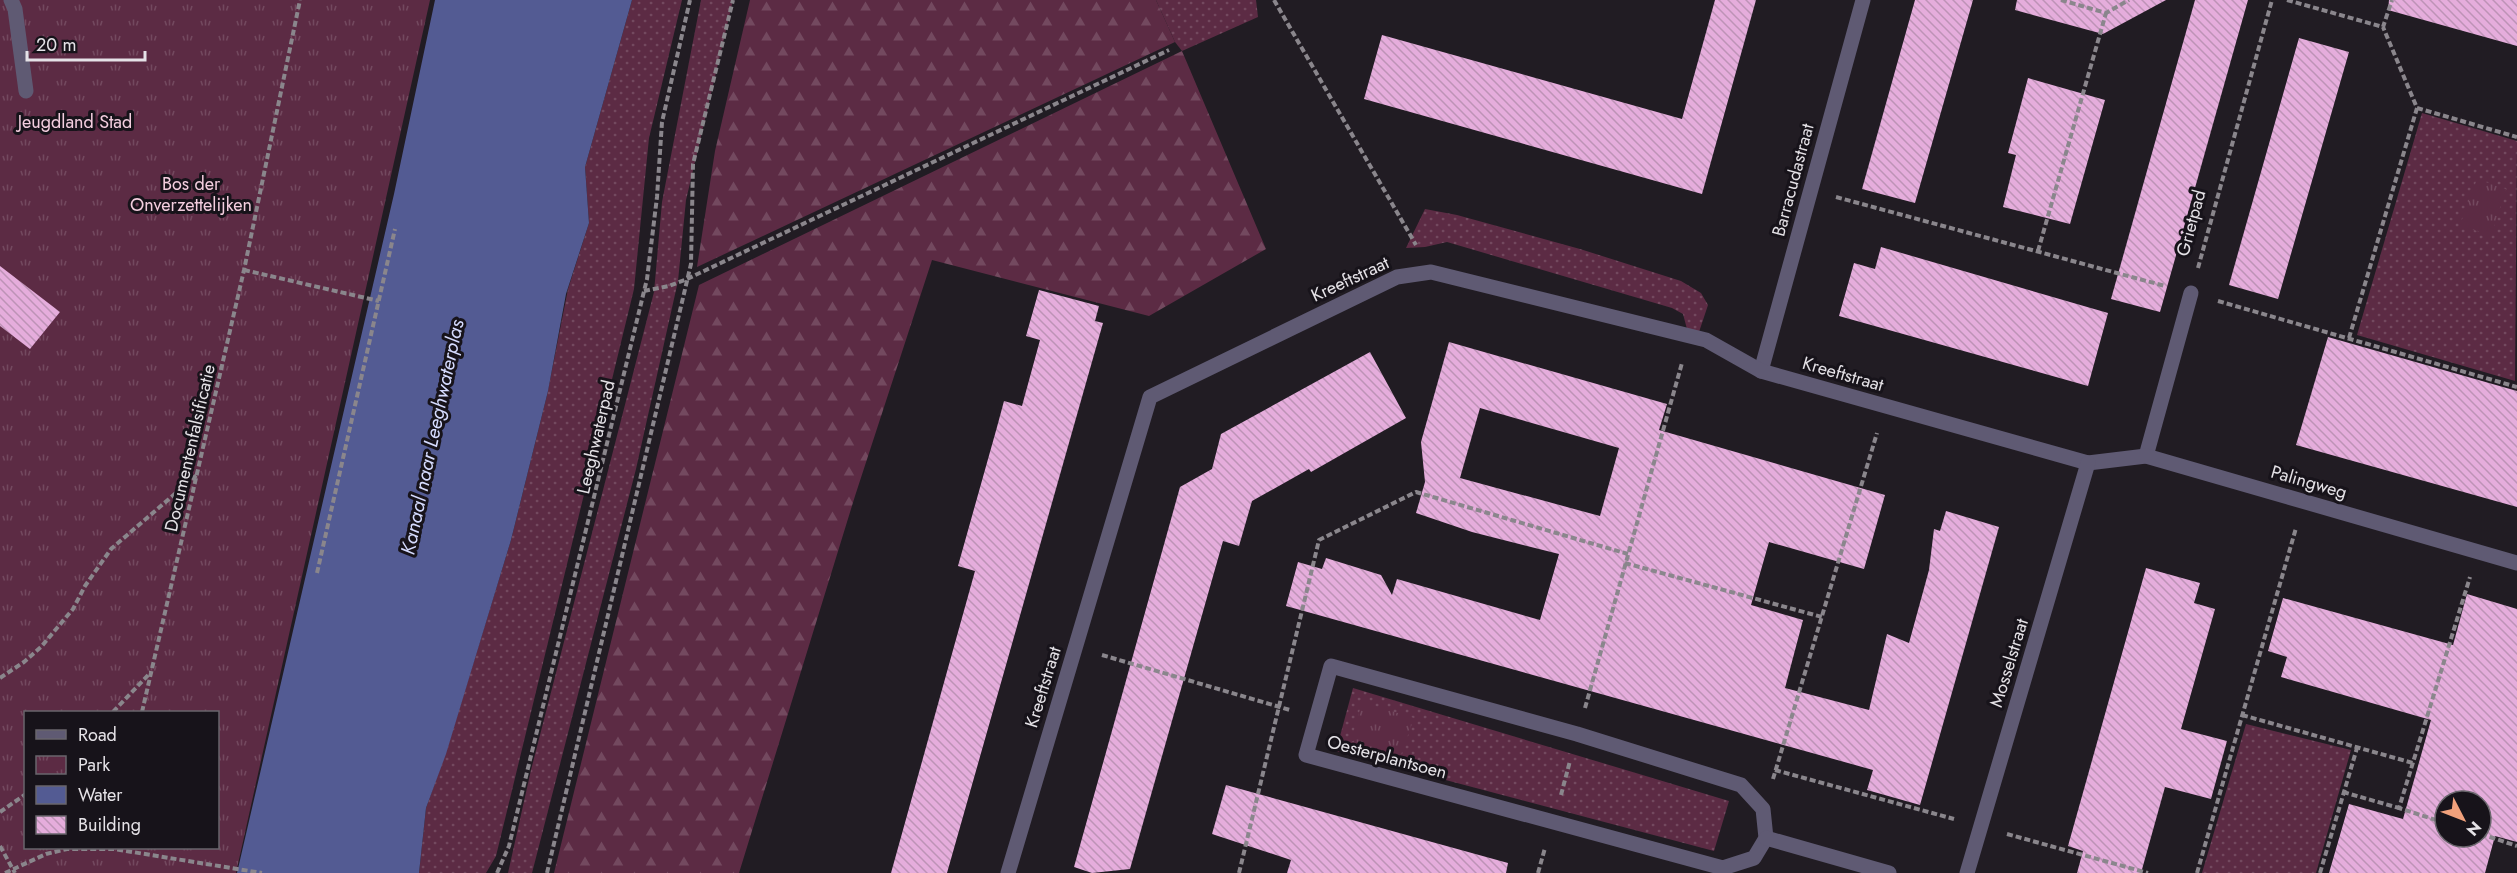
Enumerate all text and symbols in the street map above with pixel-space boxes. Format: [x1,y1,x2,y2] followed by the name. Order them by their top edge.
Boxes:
[27,24,146,62] scale bar
[36,32,76,58] text: 20 m
[16,109,132,135] park label: Jeugdland Stad
[1765,120,1821,239] street label: Barracudastraat
[130,171,252,218] park label: Bos der Onverzettelijken
[2170,187,2212,259] street label: Grietpad
[1307,249,1394,308] street label: Kreeftstraat
[393,317,472,557] water label: Kanaal naar Leeghwaterplas
[1799,350,1887,398] street label: Kreeftstraat
[158,362,222,534] street label: Documentenfalsificatie
[570,378,622,496] street label: Leeghwaterpad
[2268,459,2350,505] street label: Palingweg
[1983,615,2035,711] street label: Mosselstraat
[1018,643,1068,731] street label: Kreeftstraat
[24,711,219,849] legend
[78,722,117,748] text: Road
[1324,729,1450,785] street label: Oesterplantsoen
[78,752,110,778] text: Park
[78,782,123,808] text: Water
[2433,789,2493,849] north arrow
[78,812,141,838] text: Building
[2461,816,2487,841] text: N

